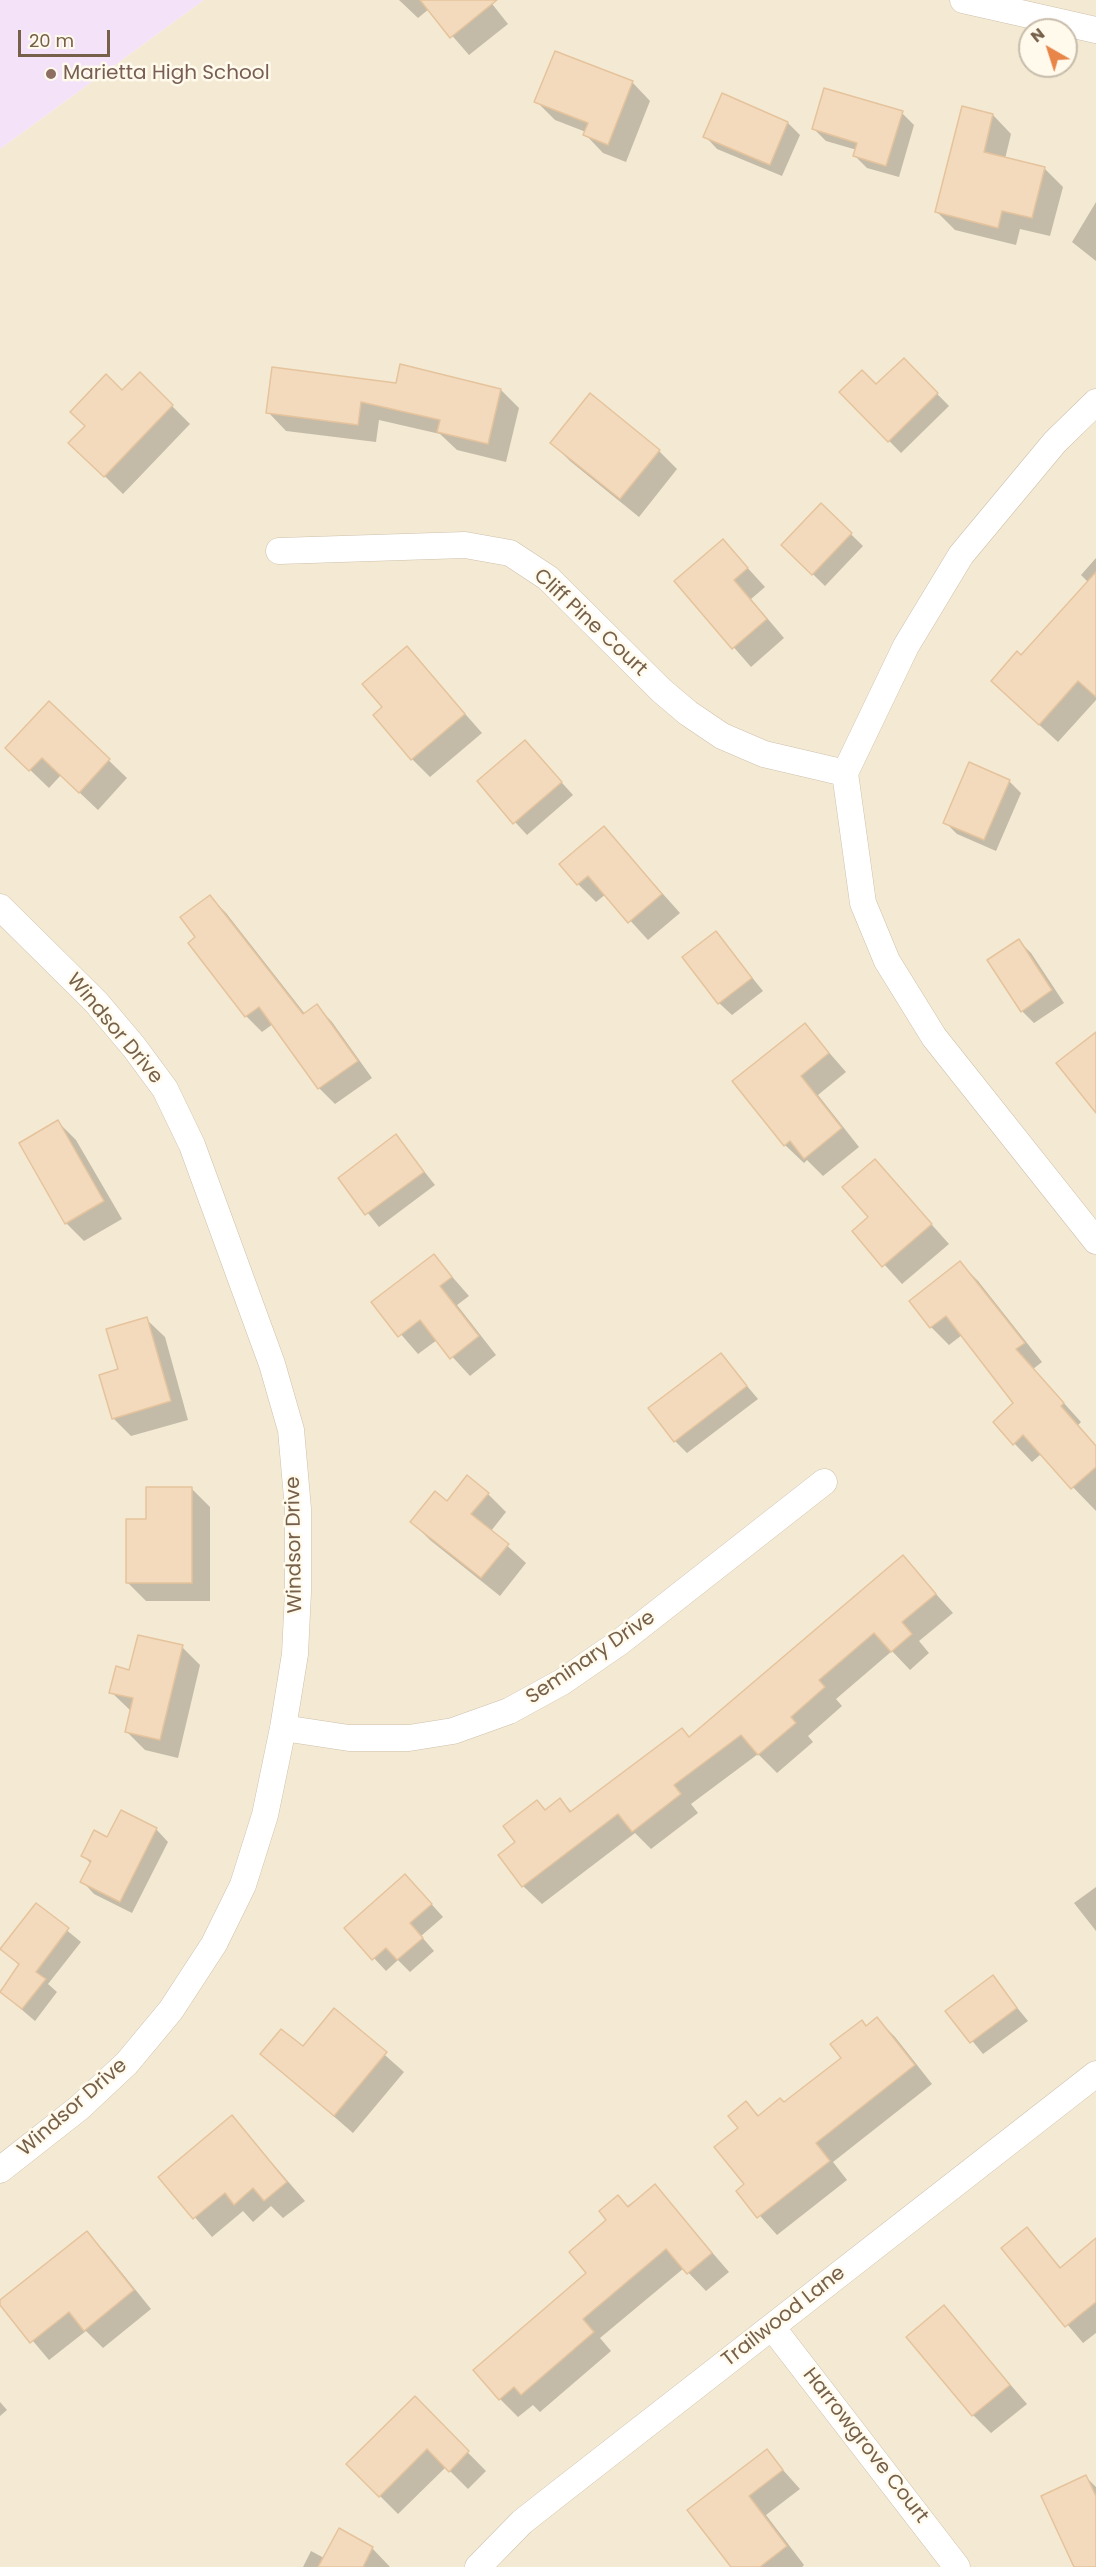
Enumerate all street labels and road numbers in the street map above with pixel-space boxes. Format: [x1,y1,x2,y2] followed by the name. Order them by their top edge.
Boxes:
[528,564,652,682] street label: Cliff Pine Court
[61,969,167,1089] street label: Windsor Drive
[282,1476,308,1614] street label: Windsor Drive
[522,1606,660,1710] street label: Seminary Drive
[13,2054,133,2162] street label: Windsor Drive
[718,2261,850,2373] street label: Trailwood Lane
[797,2364,933,2528] street label: Harrowgrove Court

